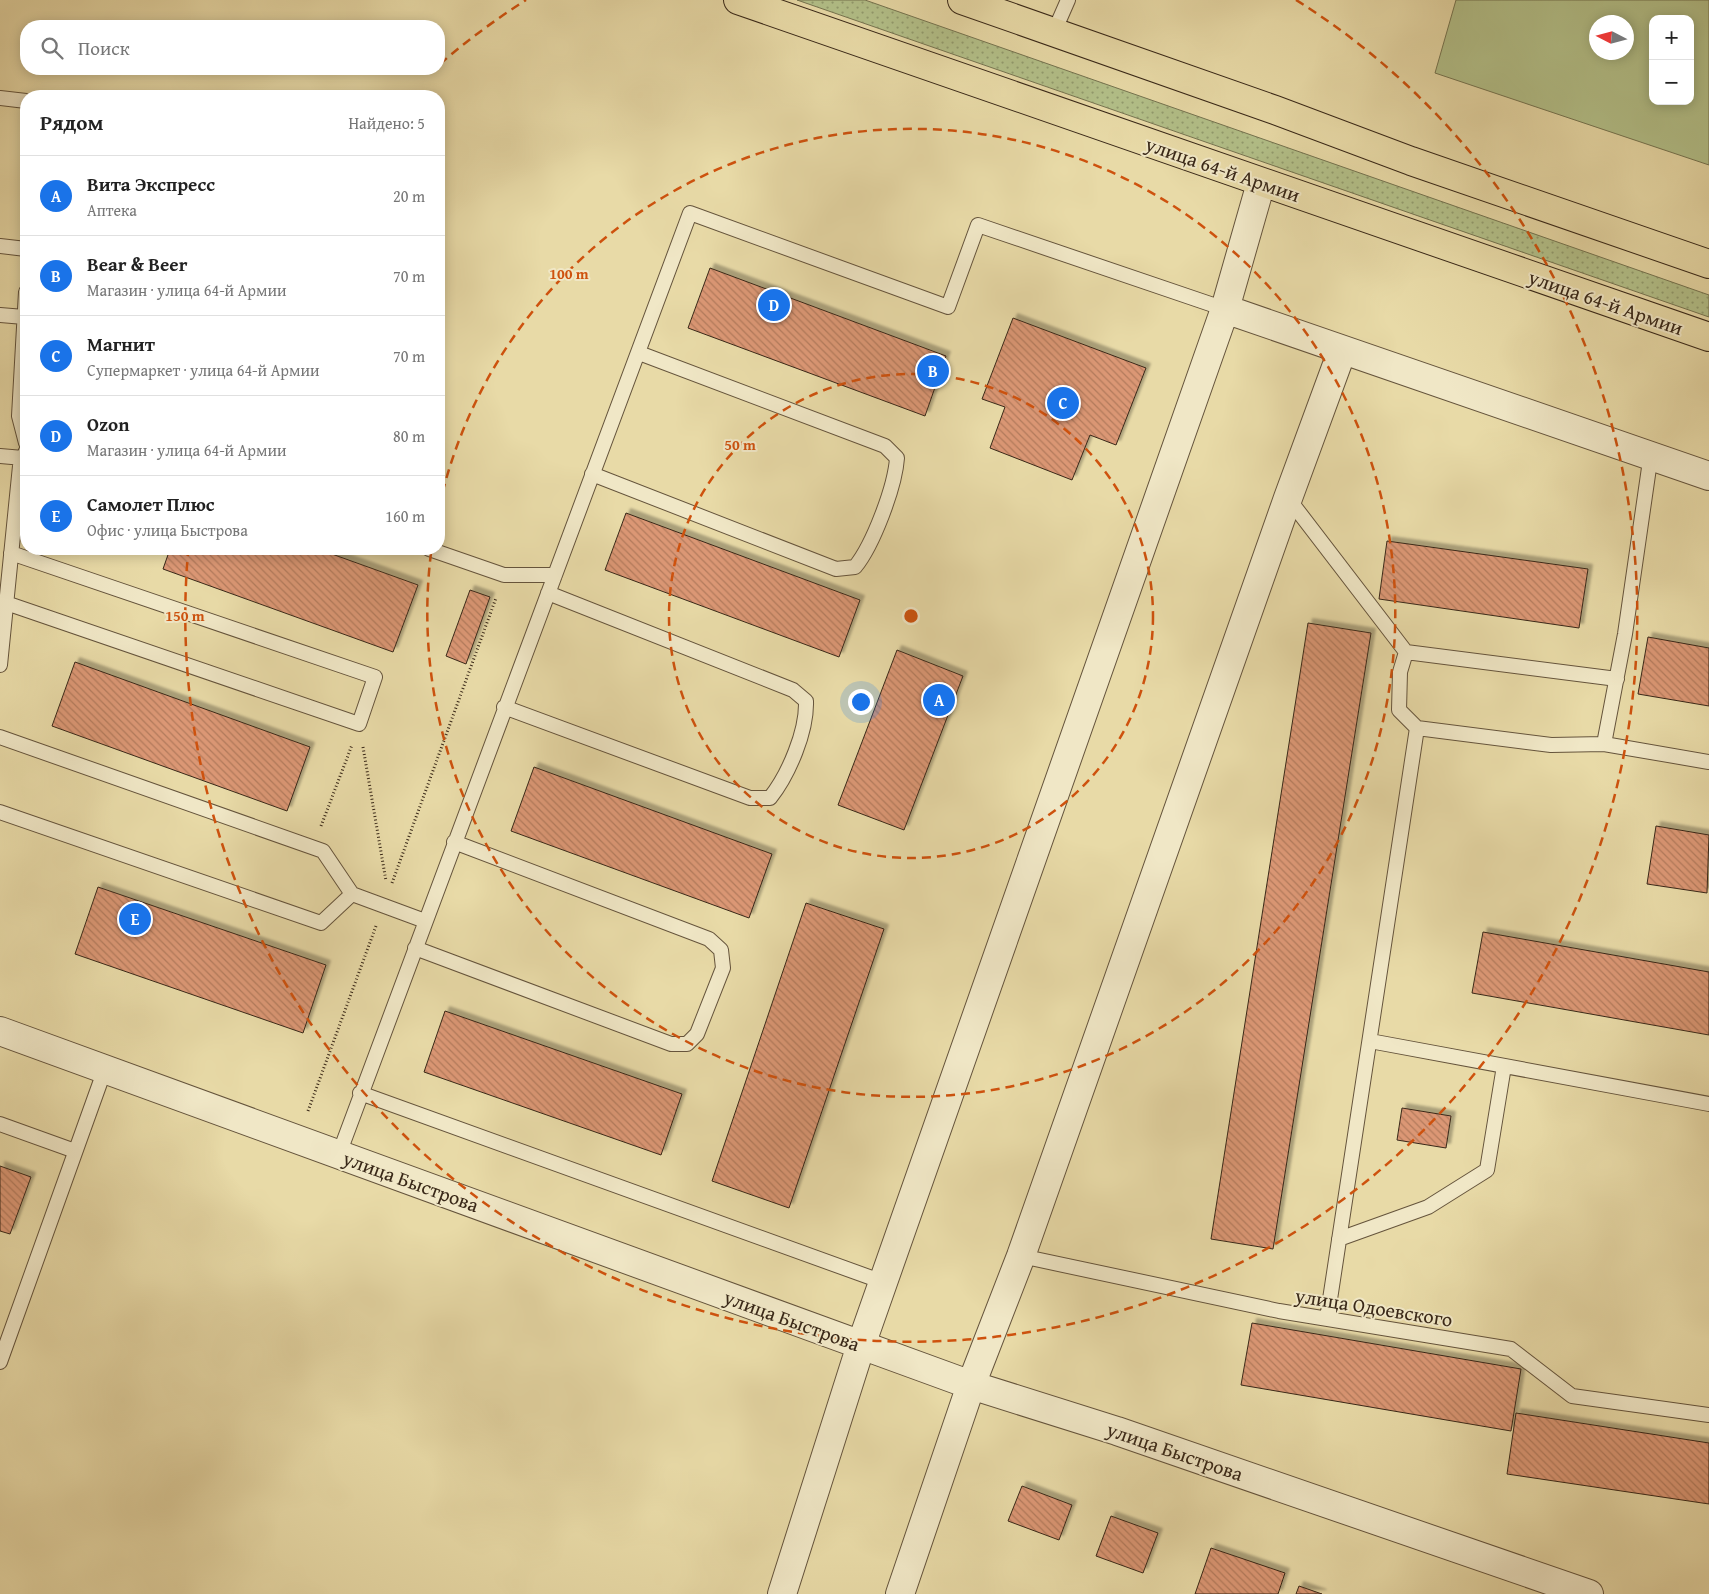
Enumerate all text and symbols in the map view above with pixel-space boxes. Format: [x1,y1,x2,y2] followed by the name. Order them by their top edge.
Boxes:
[1589,15,1634,60] north arrow
[1649,15,1694,105] map controls
[1649,15,1694,60] button: +
[20,20,445,75] search box
[38,34,66,62] icon: search
[78,34,130,62] text: Поиск
[1649,60,1694,105] button: −
[40,107,103,138] text: Рядом
[348,111,425,135] text: Найдено: 5
[1141,129,1304,209] street label: улица 64-й Армии
[87,170,215,198] text: Вита Экспресс
[51,184,61,208] text: A
[393,184,425,208] text: 20 m
[87,198,137,222] text: Аптека
[87,250,187,278] text: Bear & Beer
[1524,262,1687,342] street label: улица 64-й Армии
[549,263,589,284] text: 100 m
[51,264,61,288] text: B
[393,264,425,288] text: 70 m
[87,278,286,302] text: Магазин · улица 64-й Армии
[758,286,790,324] pin: D
[87,330,155,358] text: Магнит
[51,344,61,368] text: C
[393,344,425,368] text: 70 m
[917,352,949,390] pin: B
[87,358,319,382] text: Супермаркет · улица 64-й Армии
[1047,384,1079,422] pin: C
[87,410,129,438] text: Ozon
[51,424,61,448] text: D
[393,424,425,448] text: 80 m
[724,434,756,455] text: 50 m
[87,438,286,462] text: Магазин · улица 64-й Армии
[87,490,215,518] text: Самолет Плюс
[52,504,60,528] text: E
[385,504,425,528] text: 160 m
[87,518,248,542] text: Офис · улица Быстрова
[165,605,205,626] text: 150 m
[902,607,920,625] centre of rings
[923,681,955,719] pin: A
[848,689,874,715] your location
[119,900,151,938] pin: E
[338,1143,483,1219] street label: улица Быстрова
[1292,1280,1455,1334] street label: улица Одоевского
[719,1282,864,1358] street label: улица Быстрова
[1102,1414,1248,1488] street label: улица Быстрова

